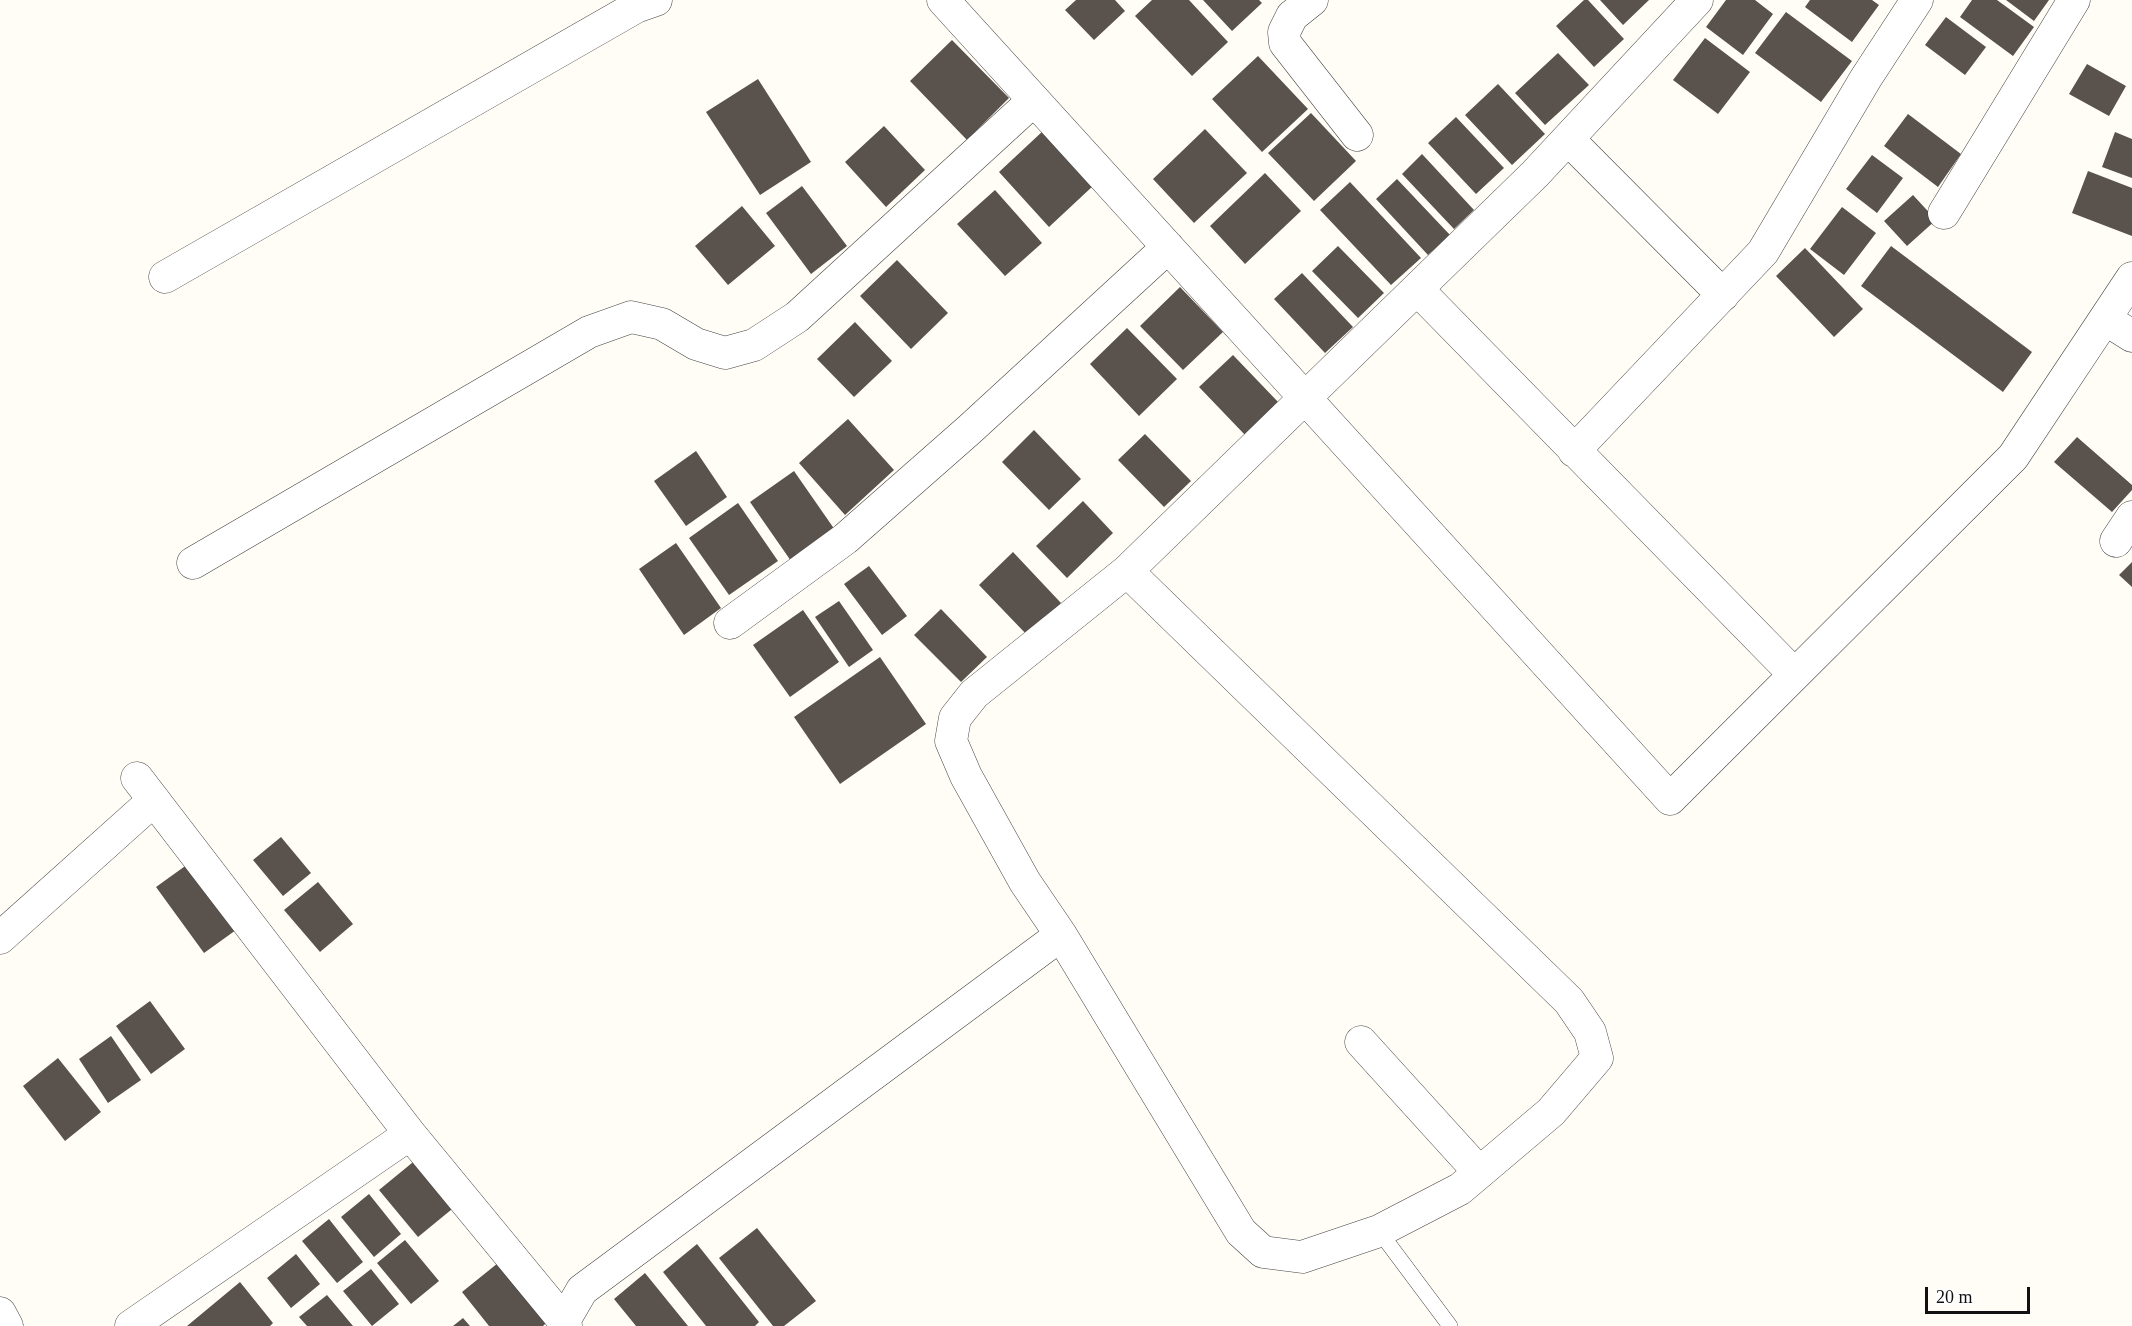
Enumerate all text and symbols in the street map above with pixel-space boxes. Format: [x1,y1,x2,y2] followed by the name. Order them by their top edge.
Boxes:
[1928,1275,2033,1313] scale bar
[1936,1287,1973,1307] text: 20 m

